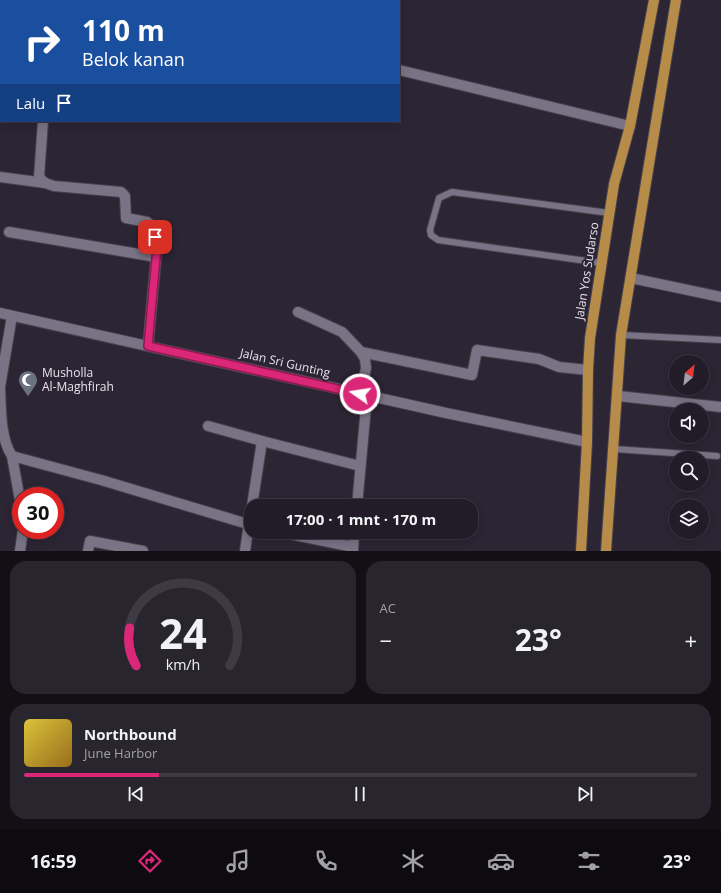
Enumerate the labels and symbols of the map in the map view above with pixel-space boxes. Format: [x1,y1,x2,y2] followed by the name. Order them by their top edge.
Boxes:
[138,220,172,254] pin
[570,221,603,322] street label: Jalan Yos Sudarso
[237,344,332,381] street label: Jalan Sri Gunting
[669,355,709,395] north arrow
[42,364,114,395] place label: Musholla Al-Maghfirah
[17,369,39,397] mosque icon: Musholla Al-Maghfirah
[339,373,381,415] position arrow
[12,487,64,539] speed limit sign: 30

